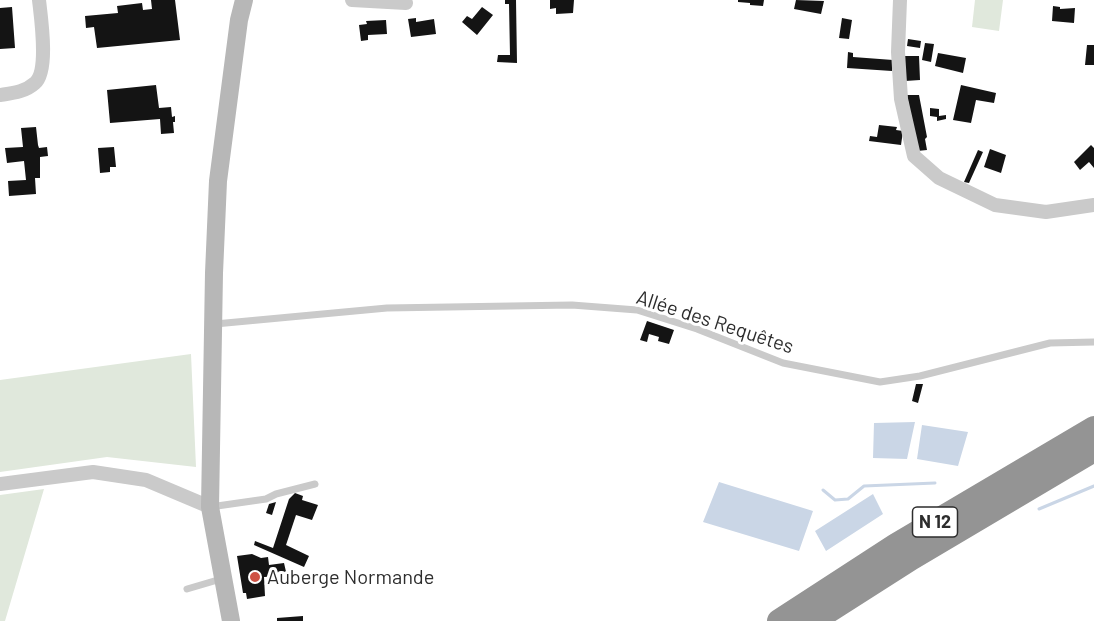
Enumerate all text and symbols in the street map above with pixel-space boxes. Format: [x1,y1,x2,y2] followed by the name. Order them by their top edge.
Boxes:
[633,285,797,359] street label: Allée des Requêtes
[912,507,958,537] road number: N 12
[267,565,434,589] place label: Auberge Normande
[248,570,262,584] marker: Auberge Normande

